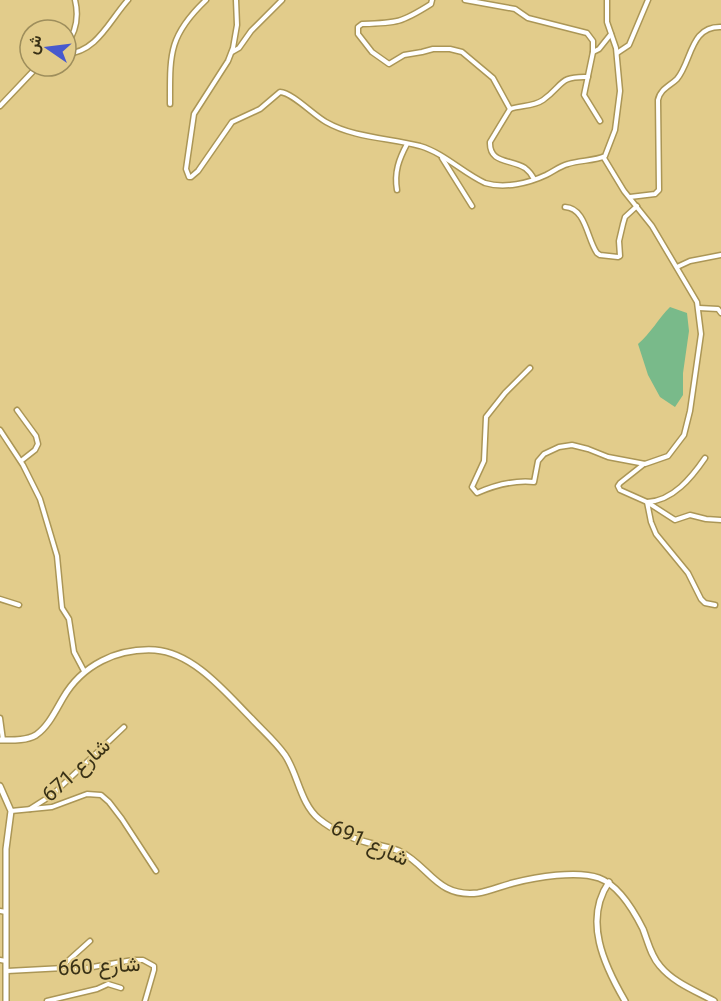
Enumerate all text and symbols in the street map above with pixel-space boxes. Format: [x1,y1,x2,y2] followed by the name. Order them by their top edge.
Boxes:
[18,18,78,78] north arrow
[22,33,45,56] text: ش
[37,733,116,808] street label: شارع 671
[326,815,413,873] street label: شارع 691
[57,952,141,982] street label: شارع 660

